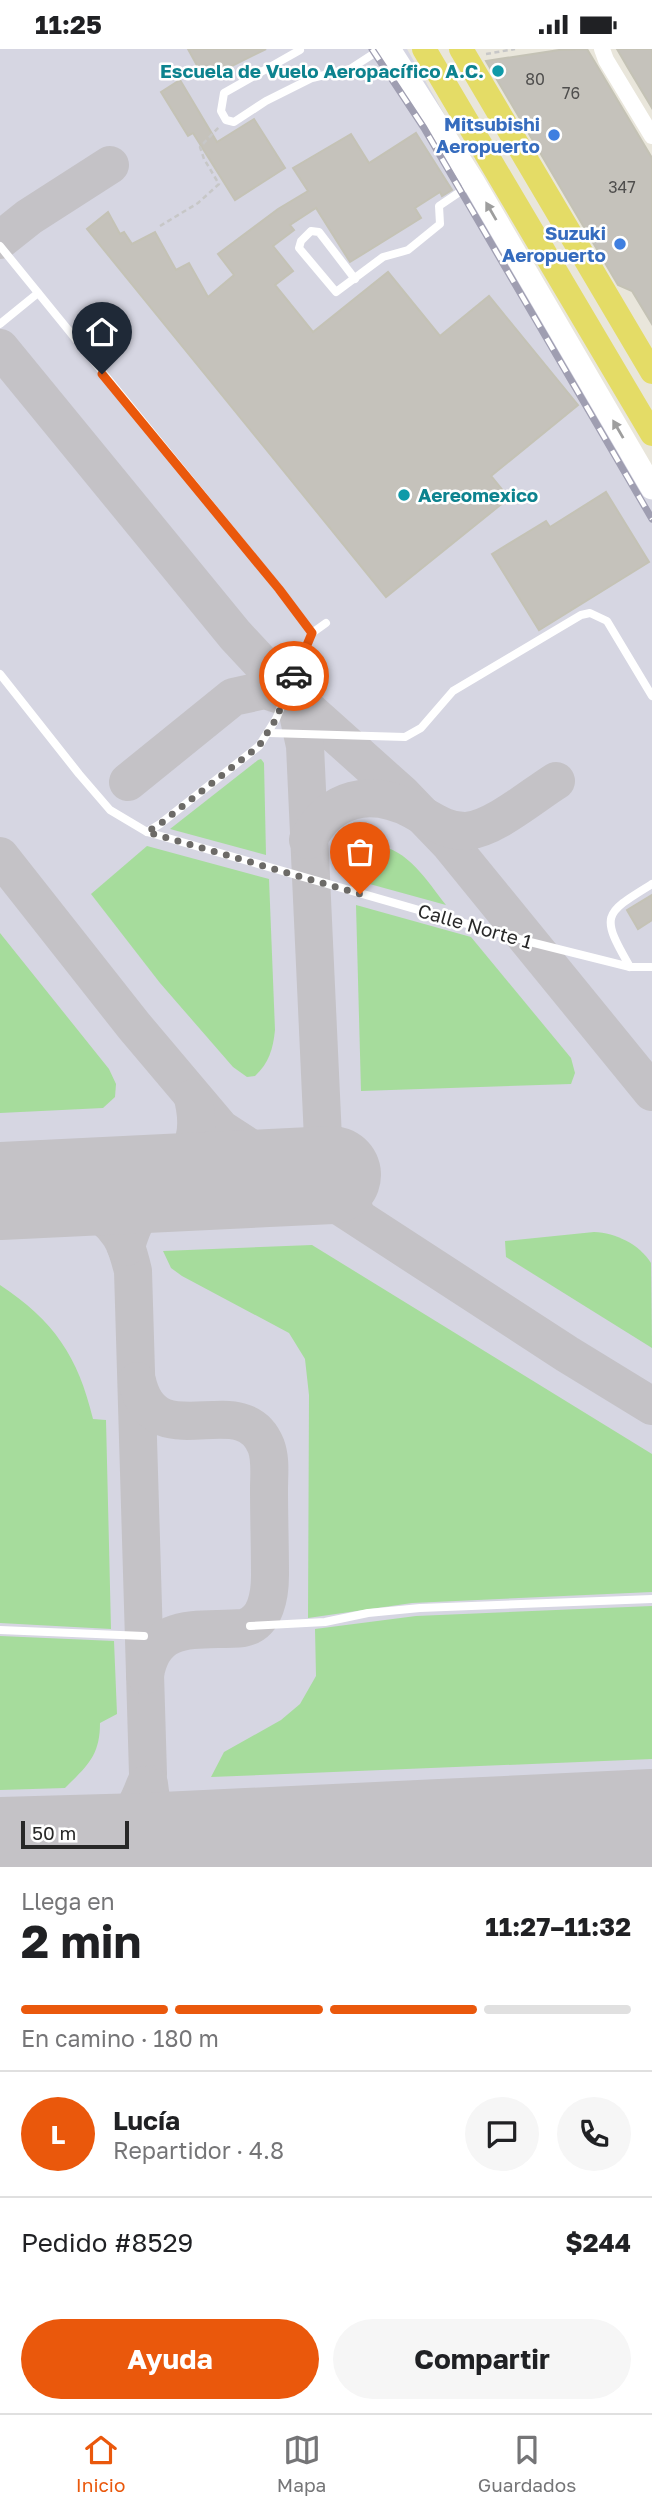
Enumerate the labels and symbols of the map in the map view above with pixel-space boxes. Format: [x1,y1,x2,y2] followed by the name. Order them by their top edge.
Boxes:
[160,59,484,82] place label: Escuela de Vuelo Aeropacífico A.C.
[490,63,506,79] marker: Escuela de Vuelo Aeropacífico A.C.
[525,69,545,89] house number: 80
[562,83,580,103] house number: 76
[436,112,540,157] place label: Mitsubishi Aeropuerto
[546,127,562,143] marker: Mitsubishi Aeropuerto
[608,177,636,197] house number: 347
[484,202,497,221] one-way arrow
[502,221,606,266] place label: Suzuki Aeropuerto
[612,236,628,252] marker: Suzuki Aeropuerto
[72,302,132,374] pin
[612,419,624,438] one-way arrow
[418,483,538,506] place label: Aereomexico
[396,487,412,503] marker: Aereomexico
[259,641,329,711] courier
[330,822,390,894] pin
[415,898,535,953] street label: Calle Norte 1
[21,1818,130,1850] scale bar

